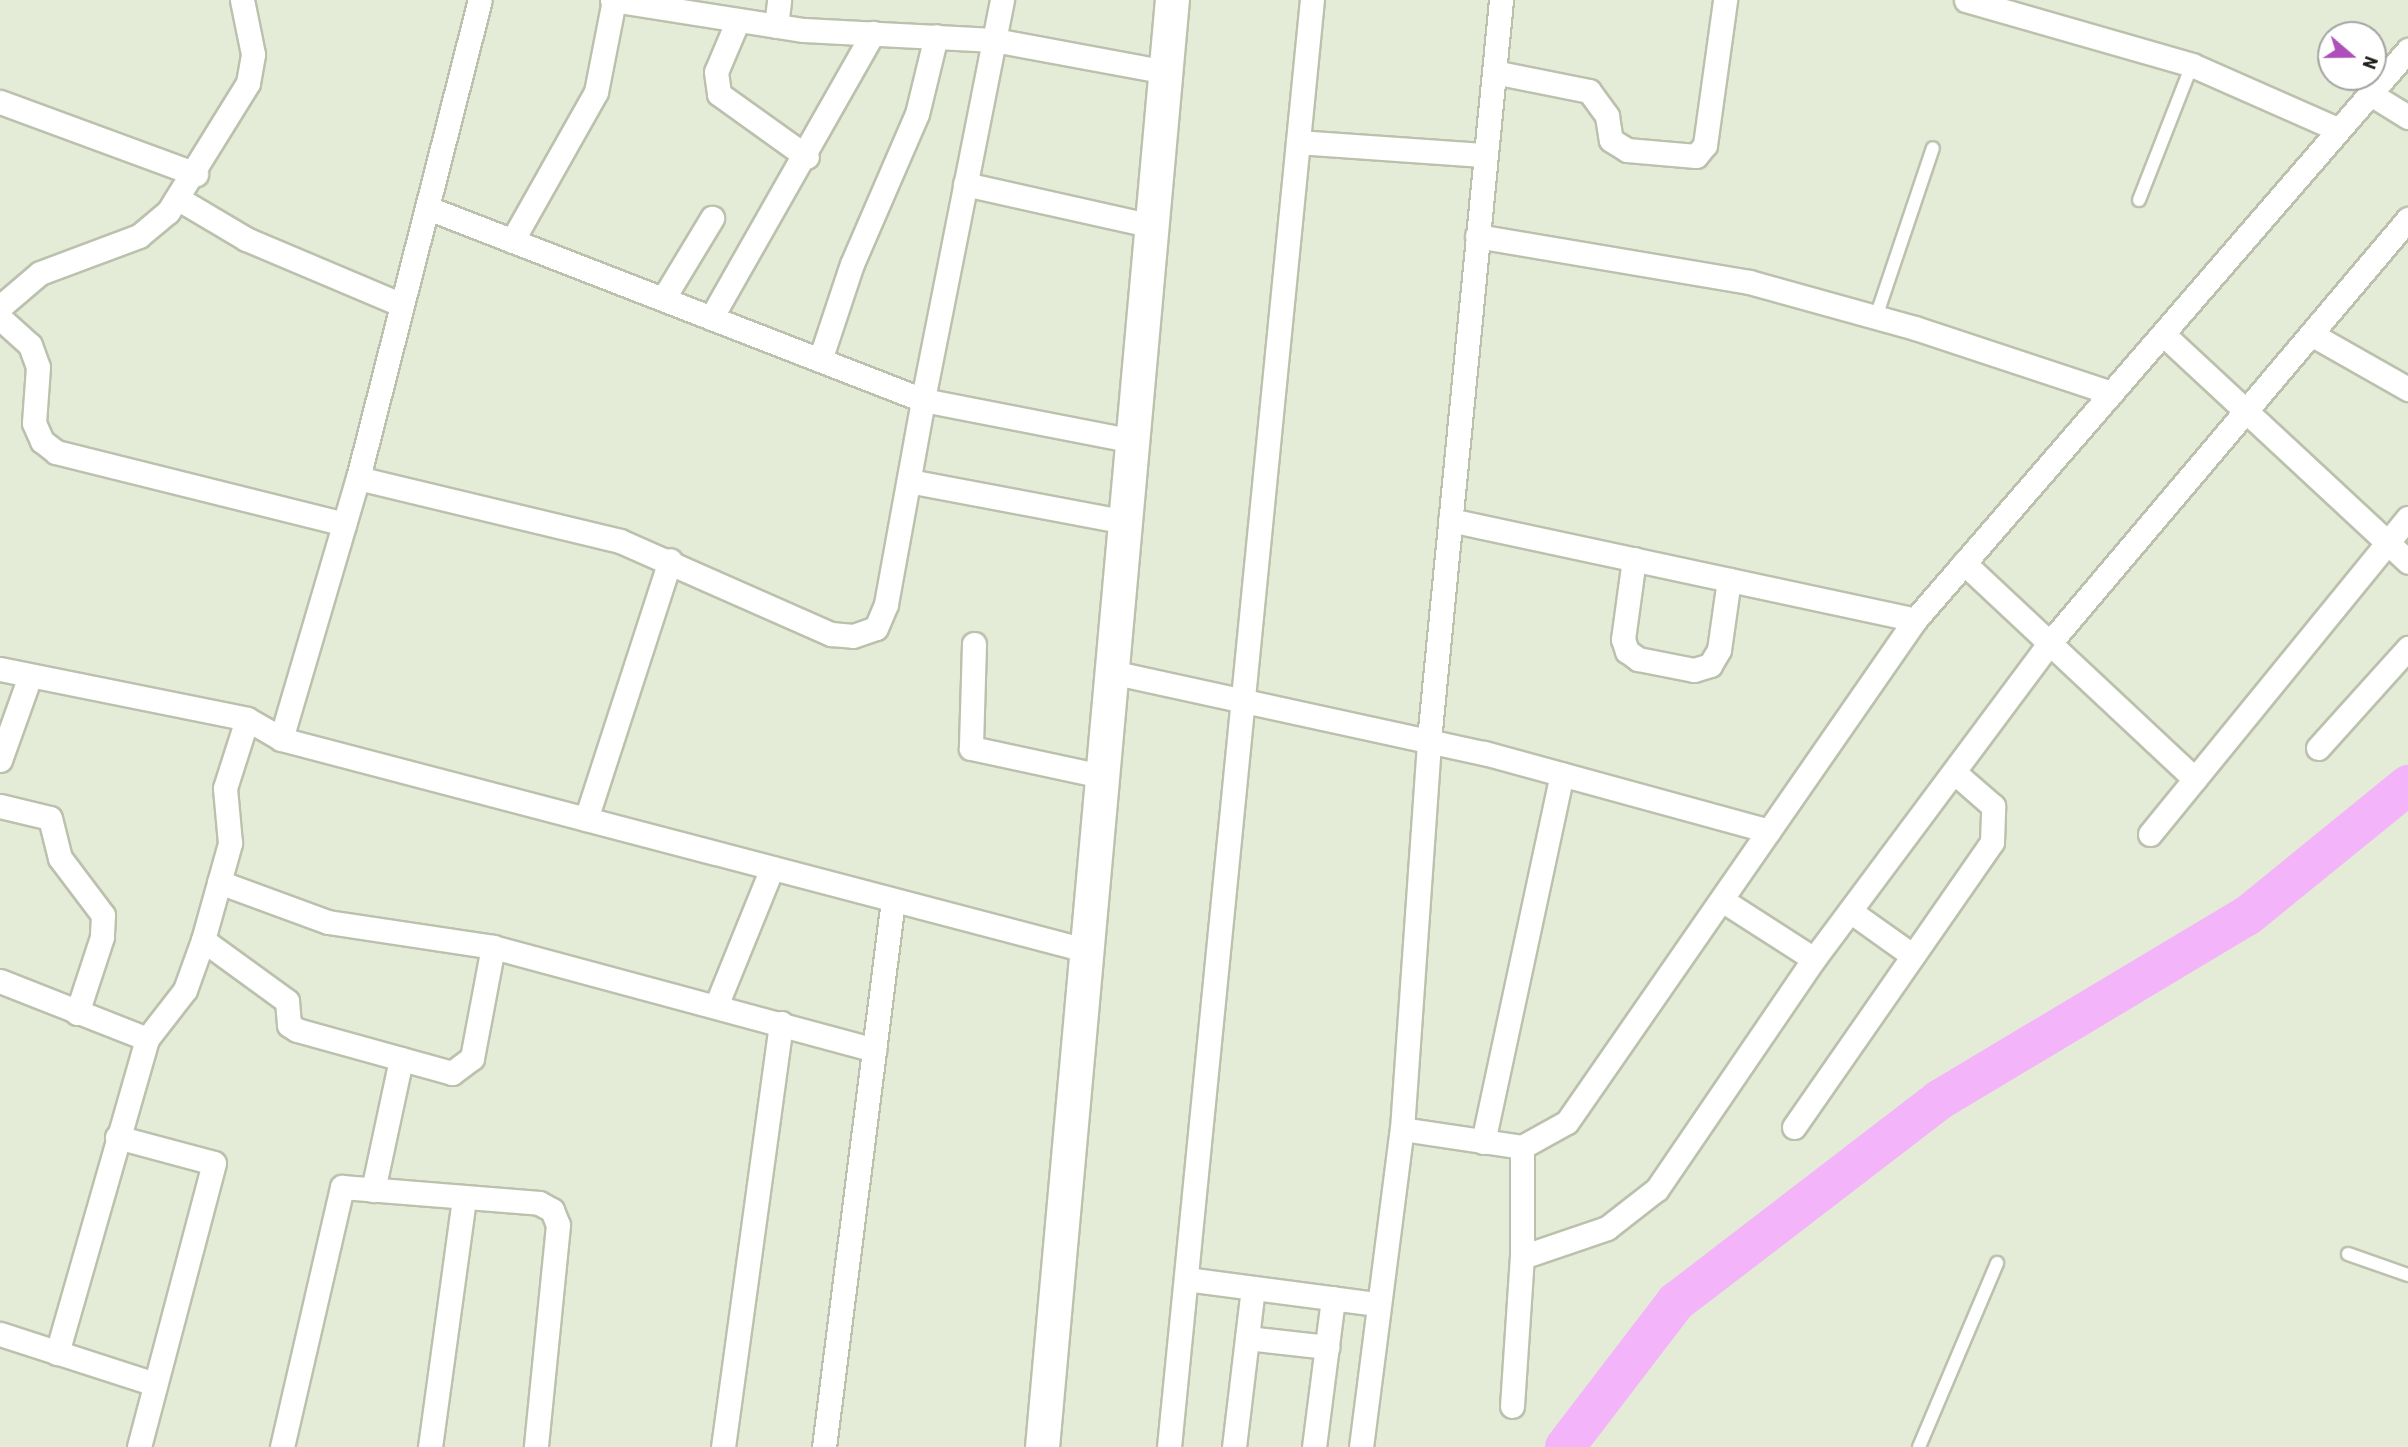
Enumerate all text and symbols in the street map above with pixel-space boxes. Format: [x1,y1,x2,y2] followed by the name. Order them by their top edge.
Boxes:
[2317,21,2387,91] north arrow
[2358,53,2383,72] text: N

